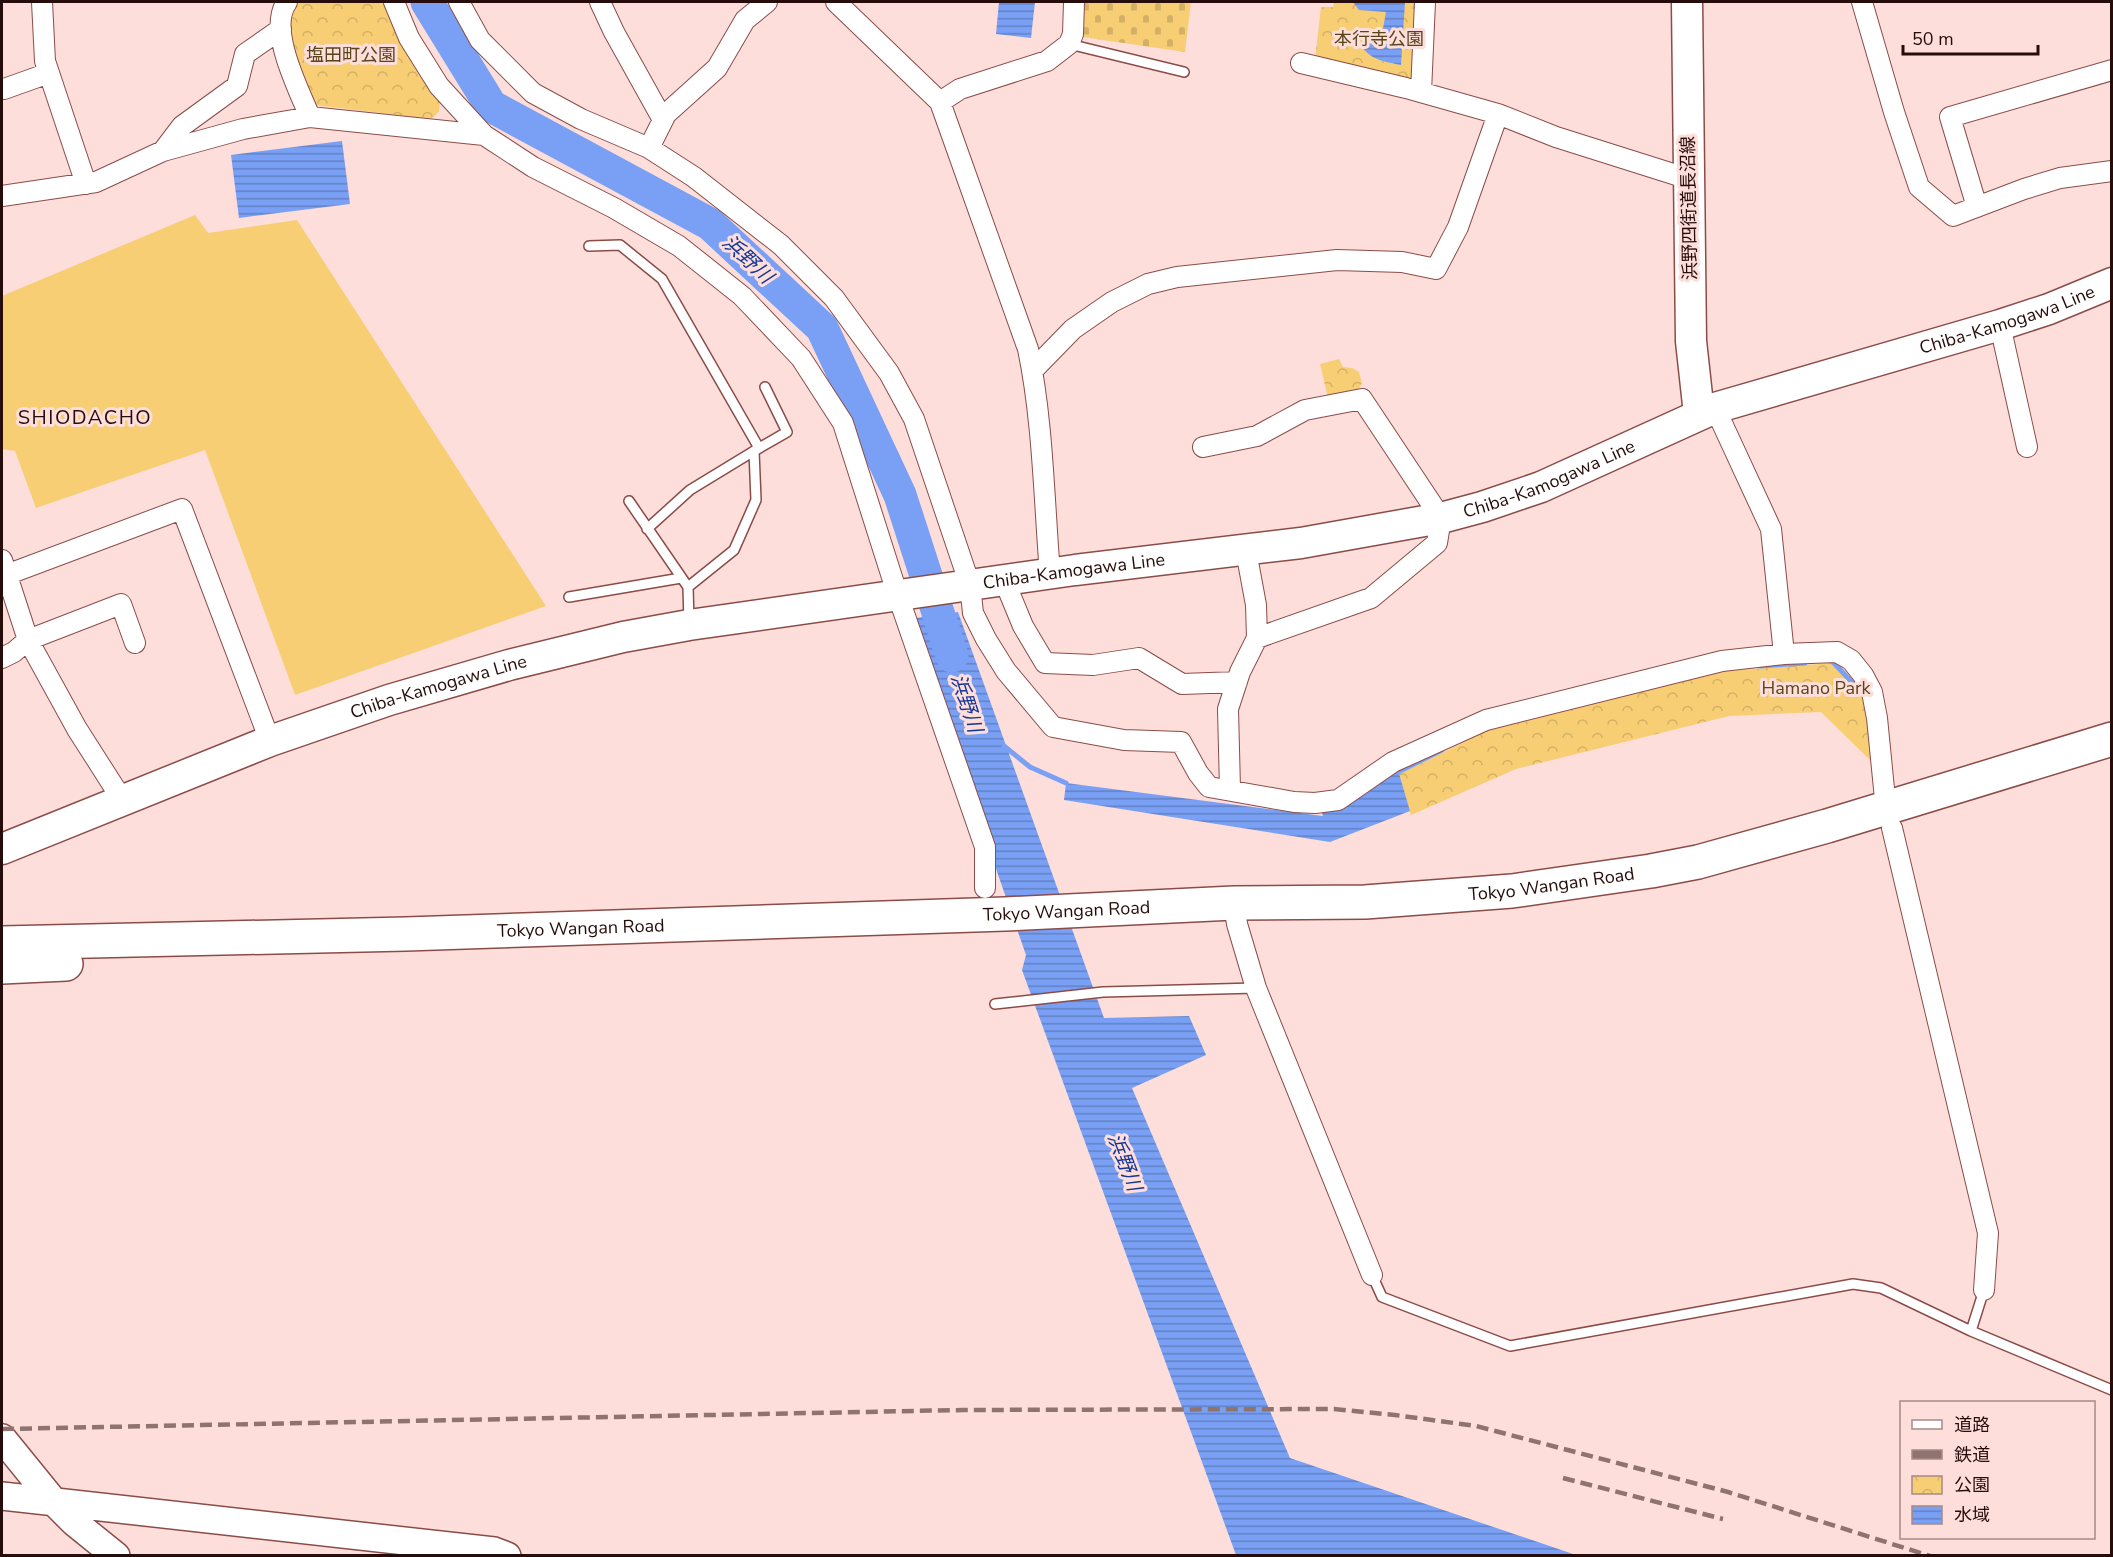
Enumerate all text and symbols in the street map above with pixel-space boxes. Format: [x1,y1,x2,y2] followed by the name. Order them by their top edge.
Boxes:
[1903,18,2038,56] scale bar
[1334,27,1424,51] park label: 本行寺公園
[1912,27,1954,51] text: 50 m
[306,43,396,67] park label: 塩田町公園
[1676,136,1702,280] street label: 浜野四街道長沼線
[717,229,780,291] water label: 浜野川
[1917,279,2098,360] street label: Chiba-Kamogawa Line
[18,404,152,431] district label: SHIODACHO
[1460,434,1639,524] street label: Chiba-Kamogawa Line
[981,547,1166,595] street label: Chiba-Kamogawa Line
[347,649,529,725] street label: Chiba-Kamogawa Line
[944,670,989,738] water label: 浜野川
[1762,676,1871,700] park label: Hamano Park
[1467,862,1636,906] street label: Tokyo Wangan Road
[982,895,1151,927] street label: Tokyo Wangan Road
[497,913,665,943] street label: Tokyo Wangan Road
[1101,1129,1149,1197] water label: 浜野川
[1900,1401,2095,1539] legend
[1954,1413,1990,1437] text: 道路
[1954,1443,1990,1467] text: 鉄道
[1954,1473,1990,1497] text: 公園
[1954,1503,1990,1527] text: 水域

